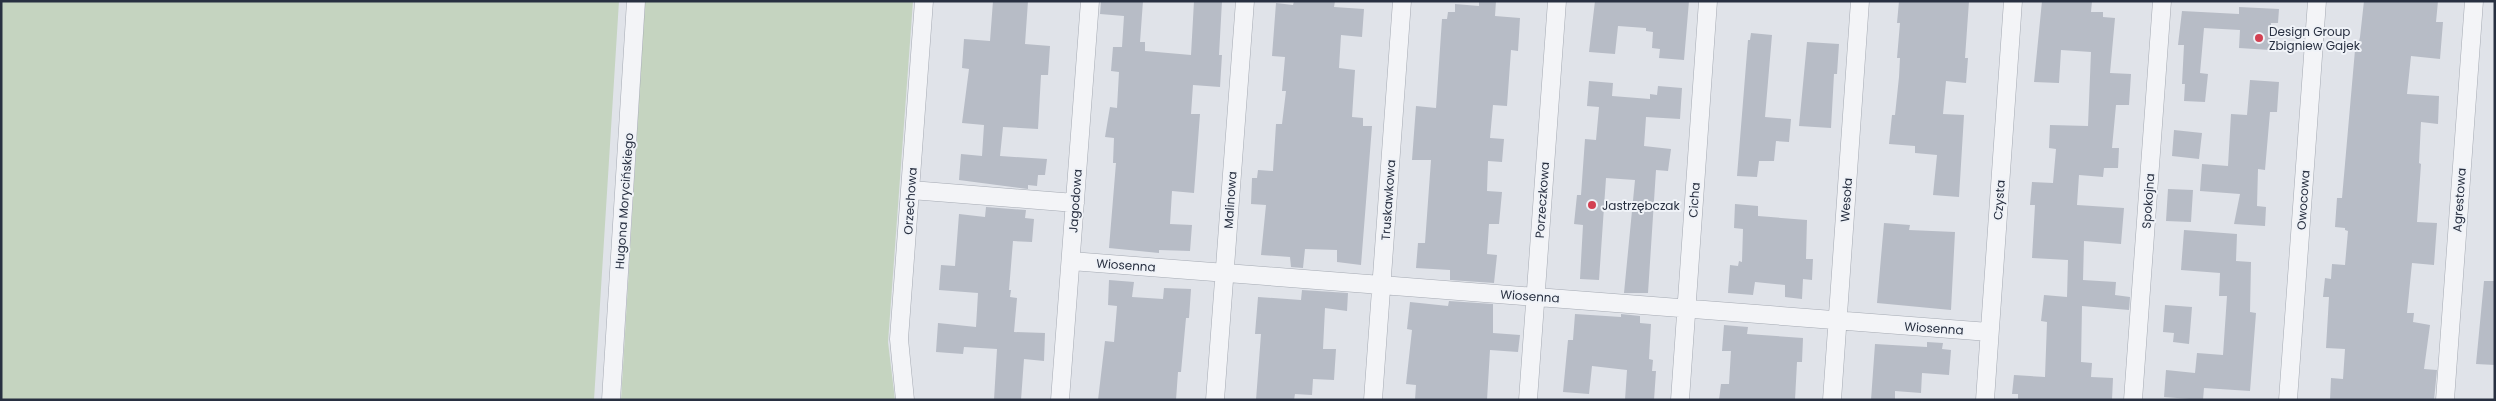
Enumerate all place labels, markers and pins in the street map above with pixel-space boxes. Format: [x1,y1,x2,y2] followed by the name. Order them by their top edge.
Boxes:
[2269,23,2361,54] place label: Design Group Zbigniew Gajek
[2253,32,2265,44] marker: Design Group Zbigniew Gajek
[1602,197,1680,214] place label: Jastrzębczak
[1586,199,1598,211] marker: Jastrzębczak

